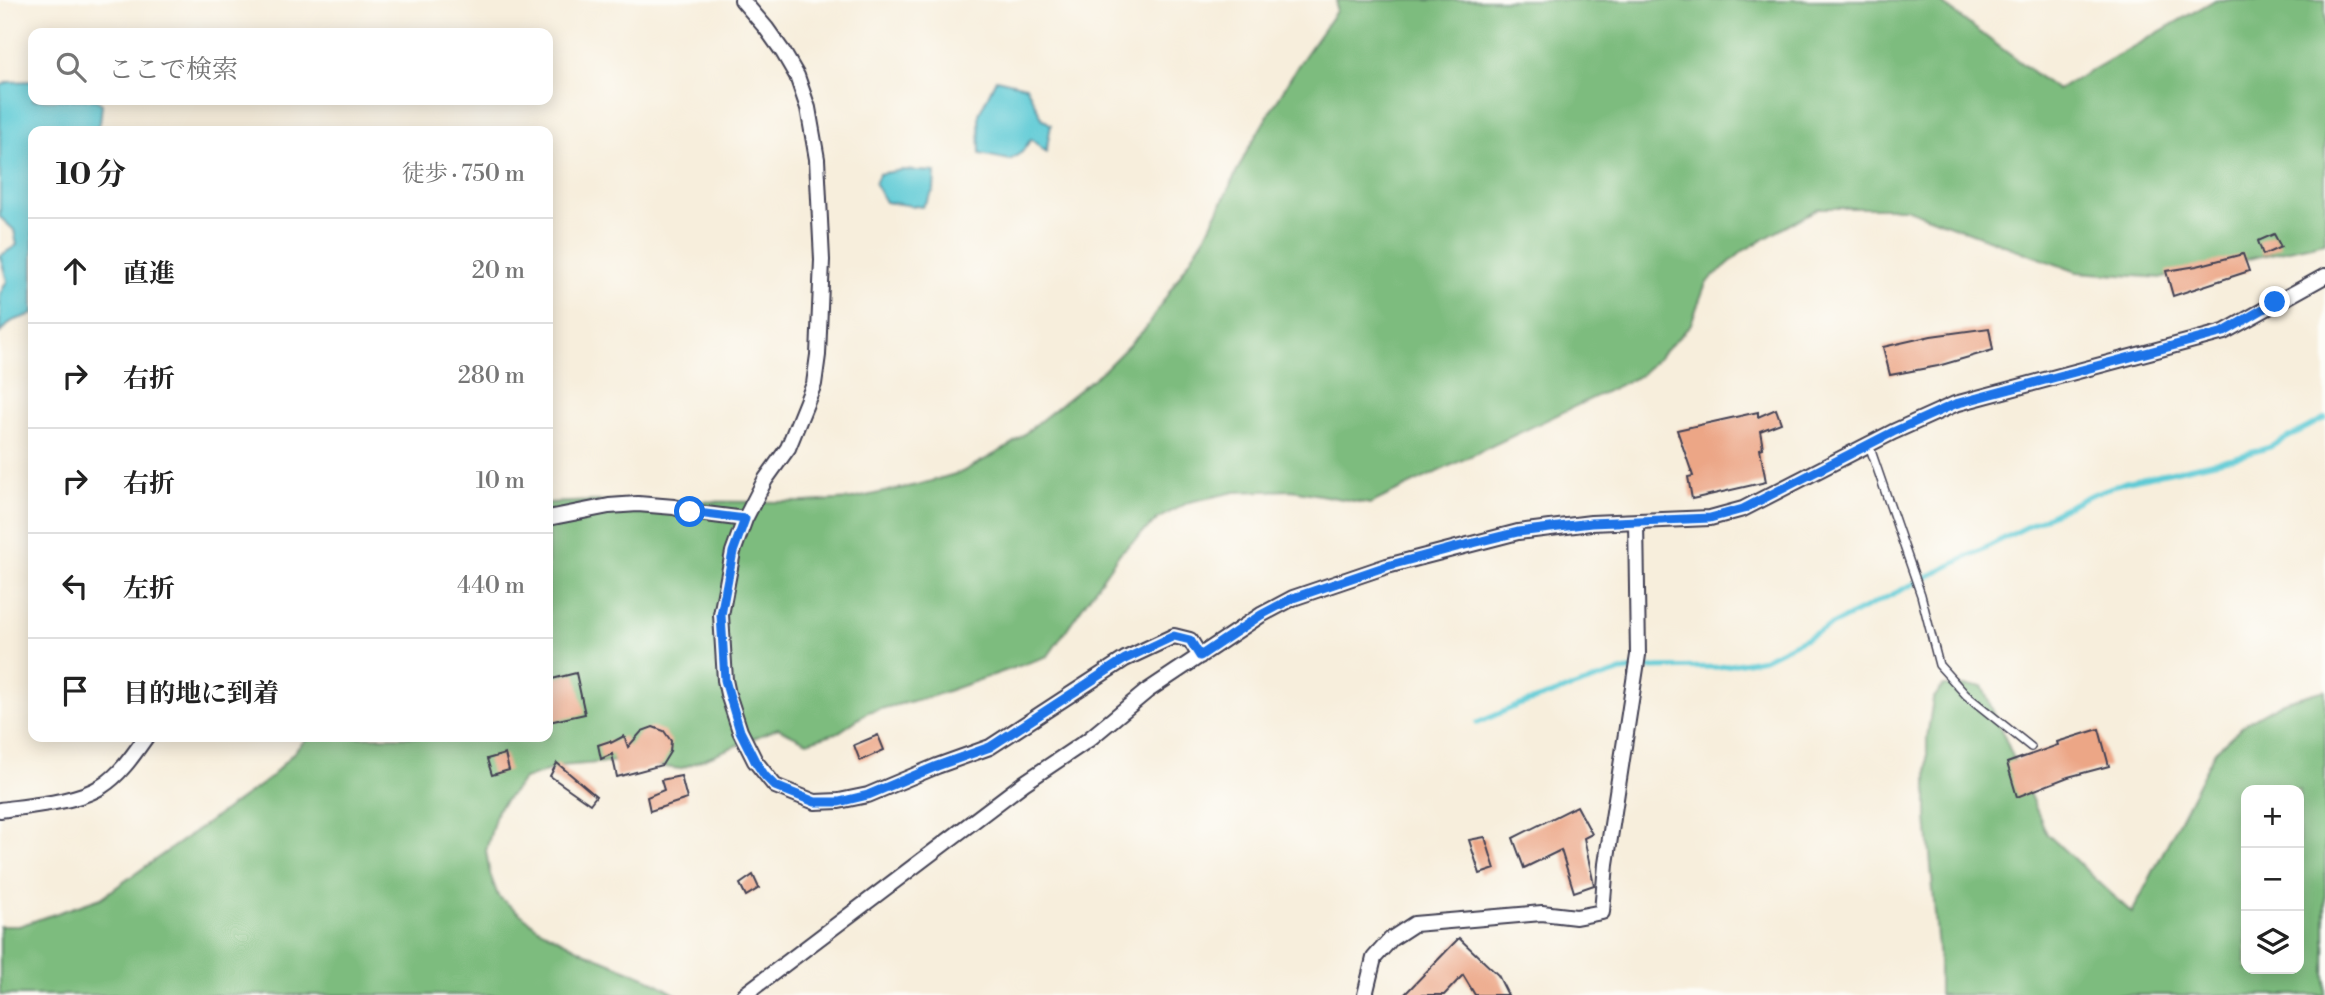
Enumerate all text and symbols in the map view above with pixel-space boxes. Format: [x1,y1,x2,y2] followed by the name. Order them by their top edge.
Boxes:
[28,28,553,105] search box
[52,48,90,86] icon: search
[108,54,238,86] text: ここで検索
[56,156,126,194] text: 10 分
[402,160,525,188] text: 徒歩 · 750 m
[56,252,94,290] icon: ahead
[472,257,525,285] text: 20 m
[123,258,175,290] text: 直進
[2259,286,2290,317] route end
[56,357,94,395] icon: right
[458,362,525,390] text: 280 m
[123,363,175,395] text: 右折
[56,462,94,500] icon: right
[476,467,525,495] text: 10 m
[123,468,175,500] text: 右折
[674,496,705,527] route start
[56,567,94,605] icon: left
[457,572,525,600] text: 440 m
[123,573,175,605] text: 左折
[56,672,94,710] icon: arrive
[123,678,279,710] text: 目的地に到着
[2241,785,2304,974] map controls
[2241,785,2304,848] button: +
[2241,848,2304,911] button: −
[2241,911,2304,974] button: layers

